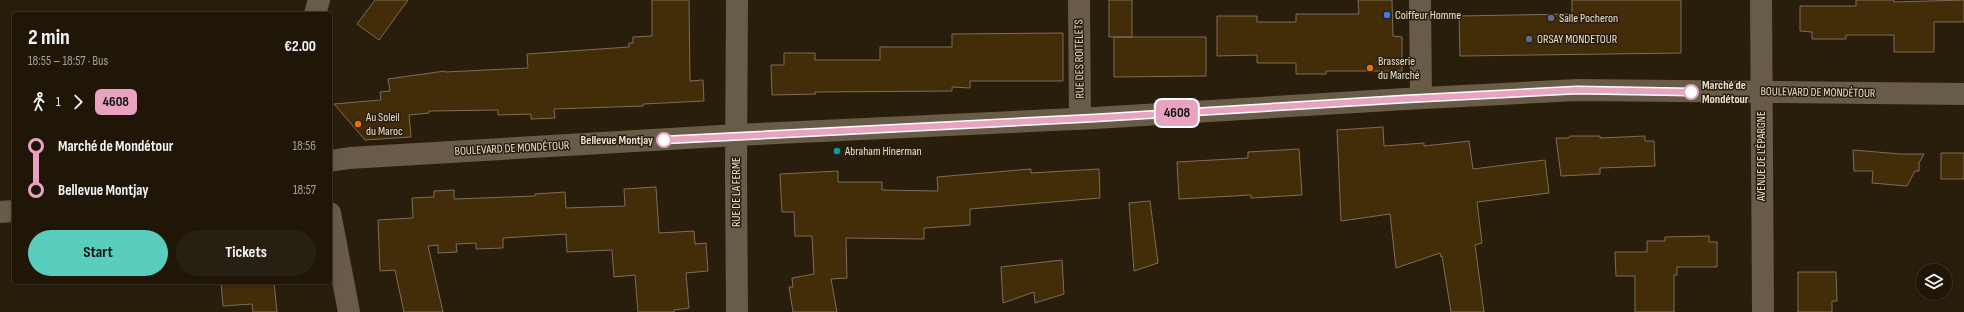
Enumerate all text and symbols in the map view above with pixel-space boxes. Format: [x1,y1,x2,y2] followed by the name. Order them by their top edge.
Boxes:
[1395,8,1461,23] place label: Coiffeur Homme
[1382,10,1392,20] marker: Coiffeur Homme
[1559,11,1618,26] place label: Salle Pocheron
[1546,13,1556,23] marker: Salle Pocheron
[1071,19,1088,99] street label: RUE DES ROITELETS
[28,24,70,51] text: 2 min
[1537,32,1618,47] place label: ORSAY MONDETOUR
[1524,34,1534,44] marker: ORSAY MONDETOUR
[284,37,316,56] text: €2.00
[28,53,108,69] text: 18:55 – 18:57 · Bus
[1378,54,1420,83] place label: Brasserie du Marché
[1365,63,1375,73] marker: Brasserie du Marché
[1702,78,1749,107] place label: Marché de Mondétour
[1683,84,1699,100] marker: Marché de Mondétour
[1760,84,1876,101] street label: BOULEVARD DE MONDÉTOUR
[28,91,50,113] icon: walk
[67,91,89,113] icon: forward
[103,93,129,110] text: 4608
[56,94,61,110] text: 1
[1149,100,1205,126] line badge: 4608
[1164,104,1190,121] text: 4608
[365,110,403,139] place label: Au Soleil du Maroc
[1754,111,1769,202] street label: AVENUE DE L'ÉPARGNE
[353,119,363,129] marker: Au Soleil du Maroc
[656,132,672,148] marker: Bellevue Montjay
[581,133,653,148] place label: Bellevue Montjay
[58,137,173,156] text: Marché de Mondétour
[292,138,316,154] text: 18:56
[454,138,570,159] street label: BOULEVARD DE MONDÉTOUR
[844,144,922,159] place label: Abraham Hinerman
[832,146,842,156] marker: Abraham Hinerman
[729,157,744,227] street label: RUE DE LA FERME
[58,181,149,200] text: Bellevue Montjay
[293,182,316,198] text: 18:57
[28,230,168,276] button: Start
[176,230,316,276] button: Tickets
[1916,264,1952,300] map controls
[1916,264,1952,300] button: layers

